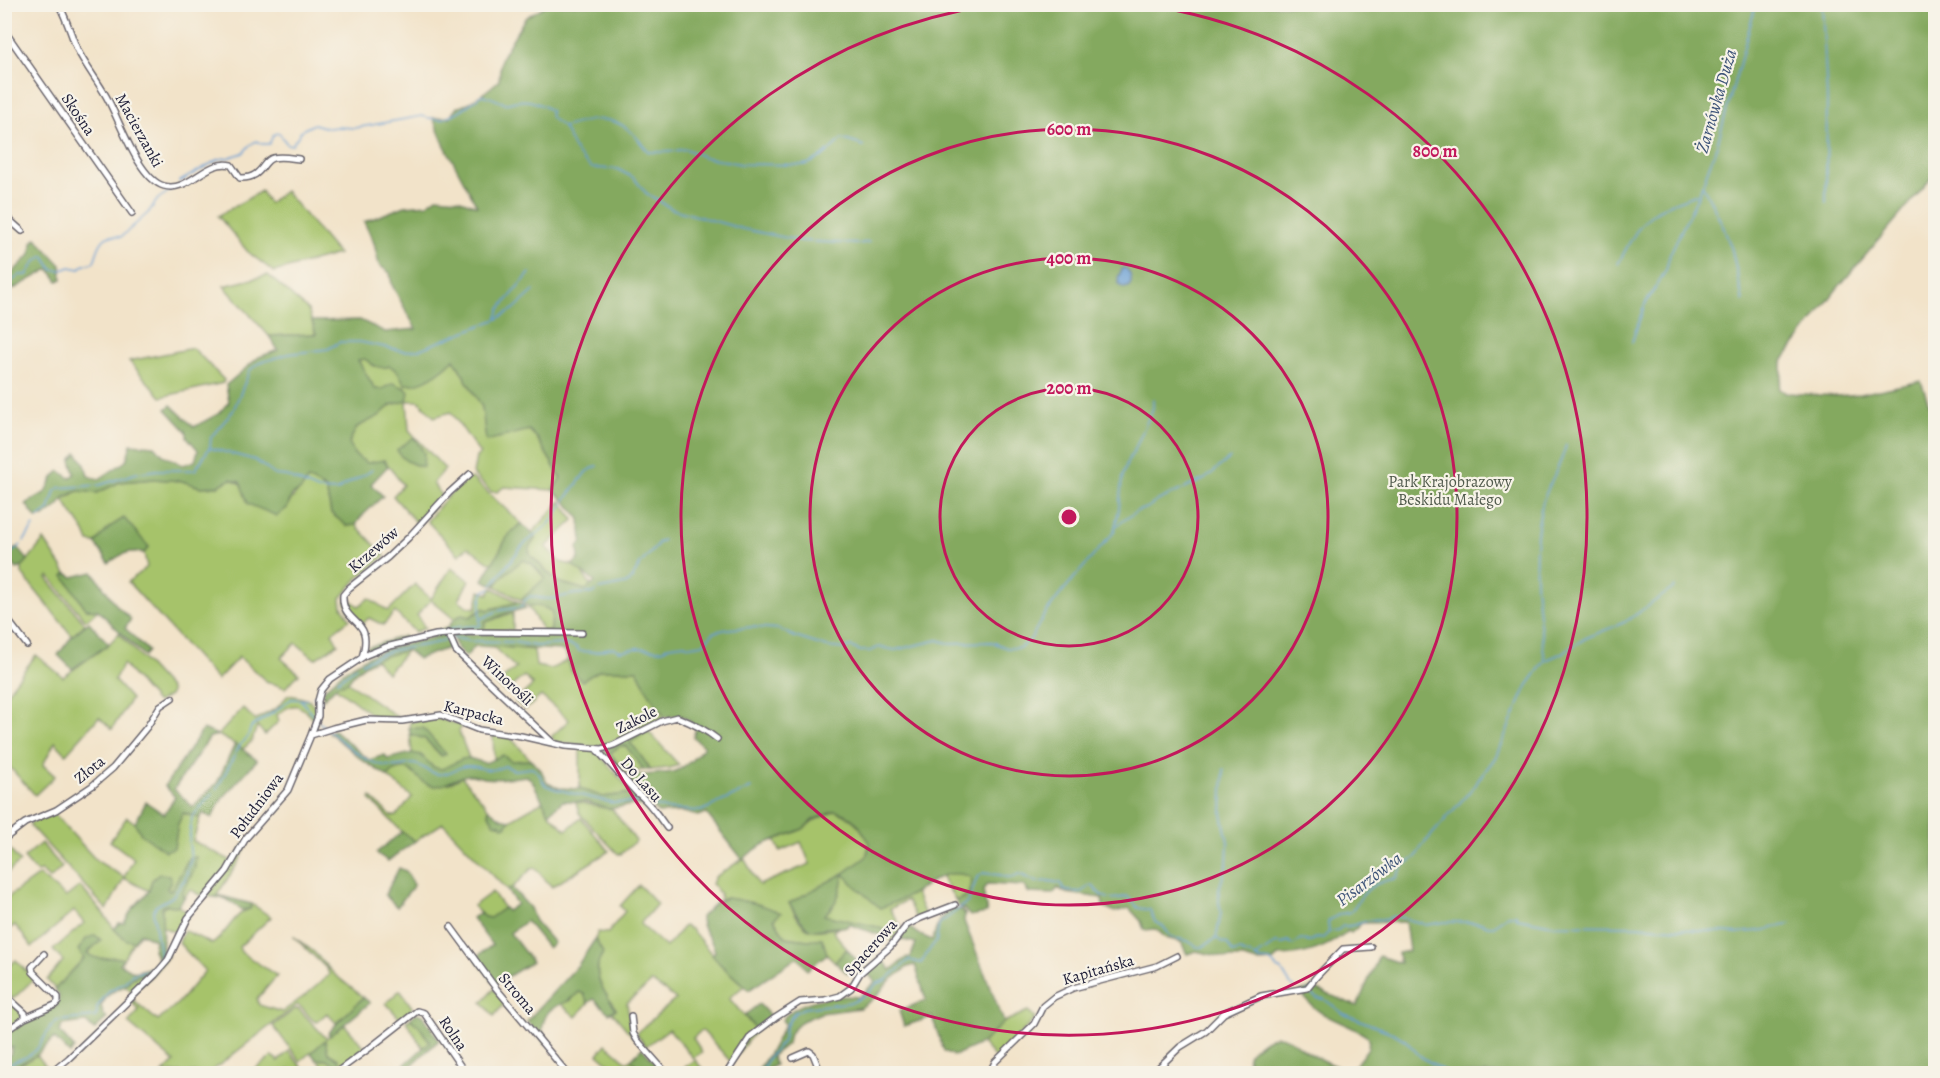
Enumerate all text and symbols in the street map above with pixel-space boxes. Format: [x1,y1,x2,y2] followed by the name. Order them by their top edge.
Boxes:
[1690,46,1742,156] water label: Żarnówka Duża
[56,89,101,140] street label: Skośna
[110,90,169,171] street label: Macierzanki
[1047,117,1091,141] text: 600 m
[1413,139,1457,163] text: 800 m
[1047,246,1091,270] text: 400 m
[1046,376,1092,400] text: 200 m
[1388,471,1513,511] park label: Park Krajobrazowy Beskidu Małego
[1059,507,1079,527] centre of rings
[344,521,404,578] street label: Krzewów
[476,650,538,711] street label: Winorośli
[441,695,507,731] street label: Karpacka
[612,701,661,739] street label: Zakole
[69,750,110,789] street label: Złota
[616,752,667,807] street label: Do Lasu
[225,768,289,843] street label: Południowa
[1331,846,1407,912] water label: Pisarzówka
[839,914,903,981] street label: Spacerowa
[1060,949,1137,991] street label: Kapitańska
[493,968,542,1020] street label: Stroma
[434,1012,473,1056] street label: Rolna

